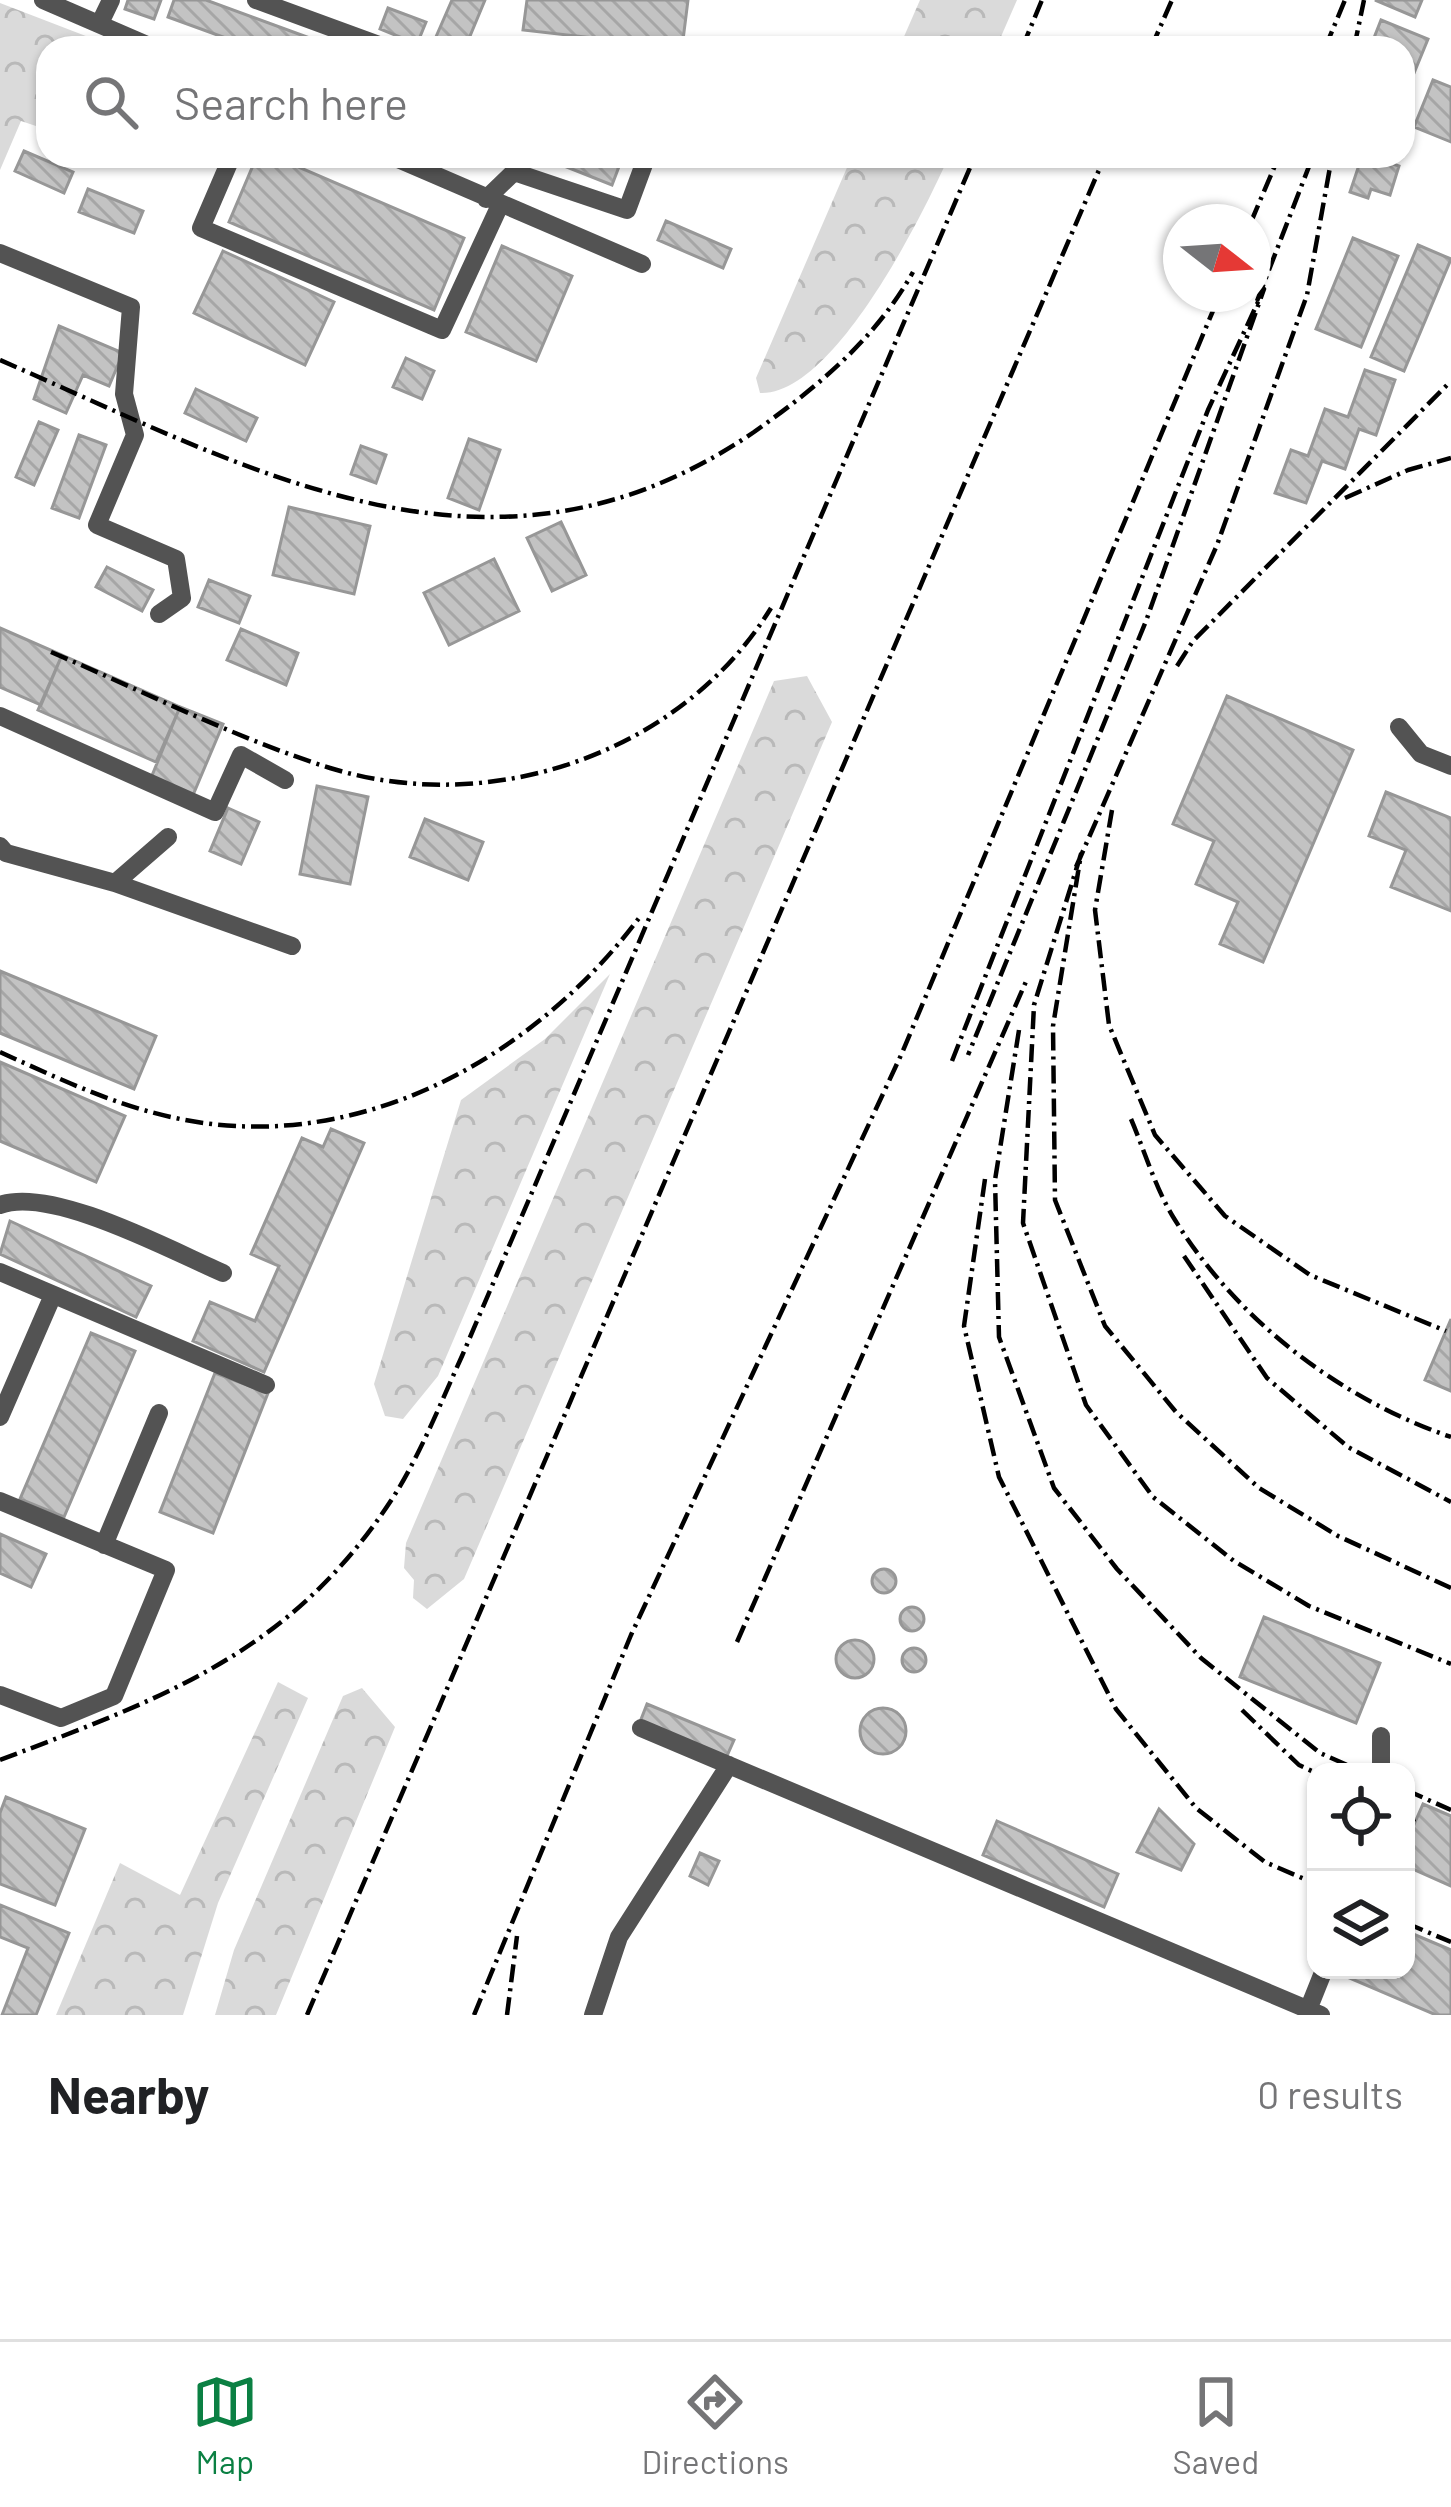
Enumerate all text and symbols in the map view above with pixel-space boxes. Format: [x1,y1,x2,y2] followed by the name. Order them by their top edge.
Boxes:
[36,36,1415,168] search box
[78,69,144,135] icon: search
[174,75,408,129] text: Search here
[1163,204,1271,312] north arrow
[1307,1763,1415,1979] map controls
[1307,1763,1415,1871] button: locate
[1307,1871,1415,1979] button: layers
[48,2063,209,2124] text: Nearby
[1257,2070,1403,2117] text: 0 results
[192,2369,258,2481] tab: Map
[641,2369,789,2481] tab: Directions
[1173,2369,1259,2481] tab: Saved

